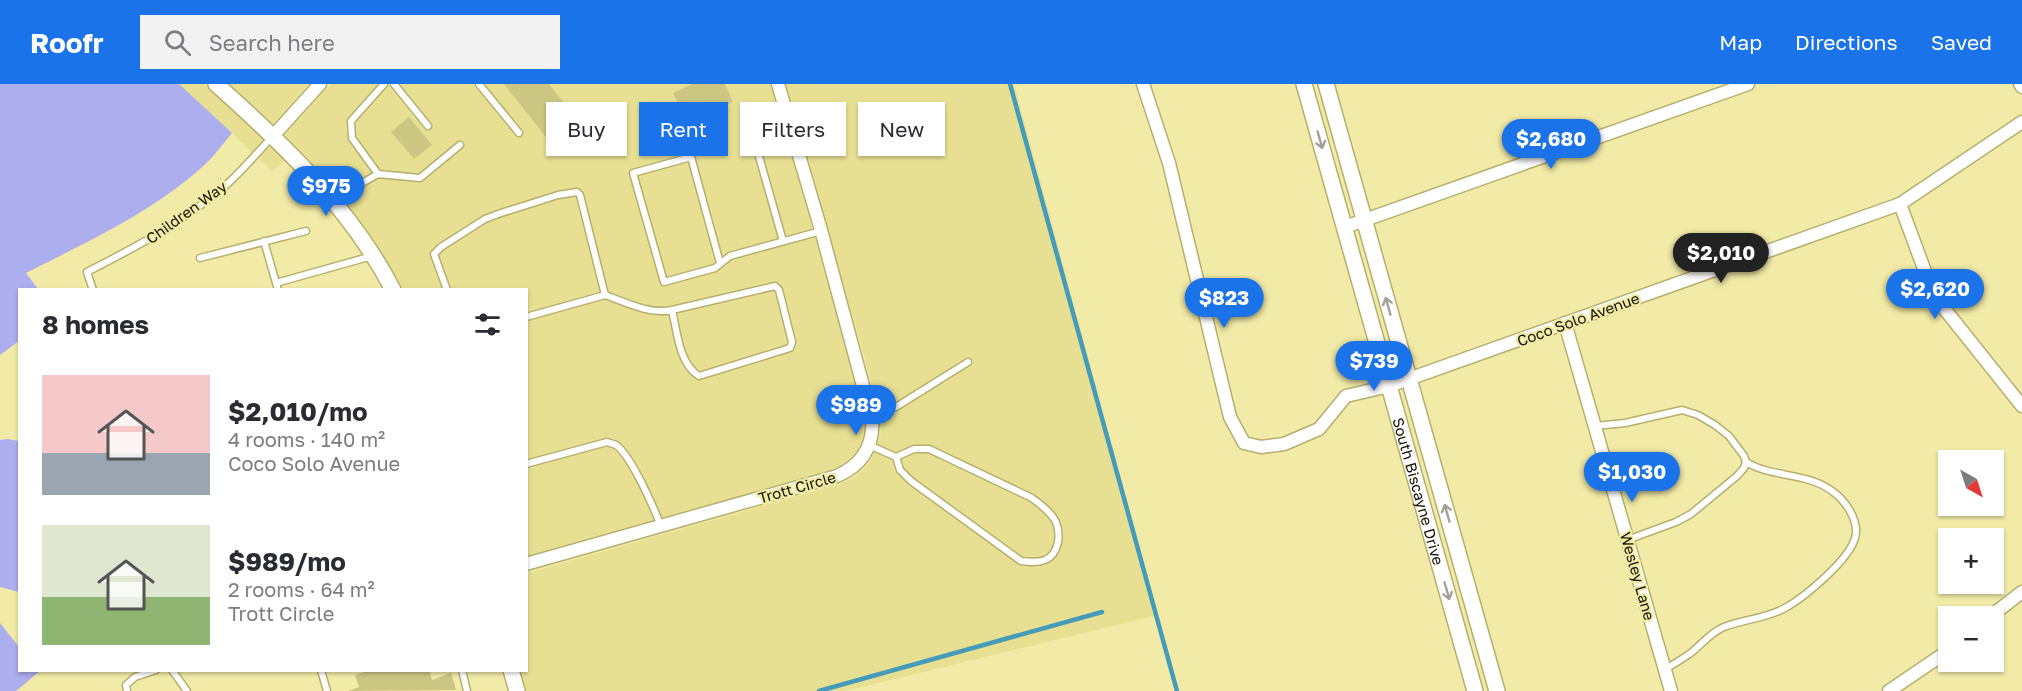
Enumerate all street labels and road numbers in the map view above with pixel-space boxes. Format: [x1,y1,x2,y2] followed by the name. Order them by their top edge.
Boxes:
[142,176,230,247] street label: Children Way
[1514,288,1642,350] street label: Coco Solo Avenue
[1389,415,1448,567] street label: South Biscayne Drive
[756,467,838,507] street label: Trott Circle
[1617,530,1659,622] street label: Wesley Lane

